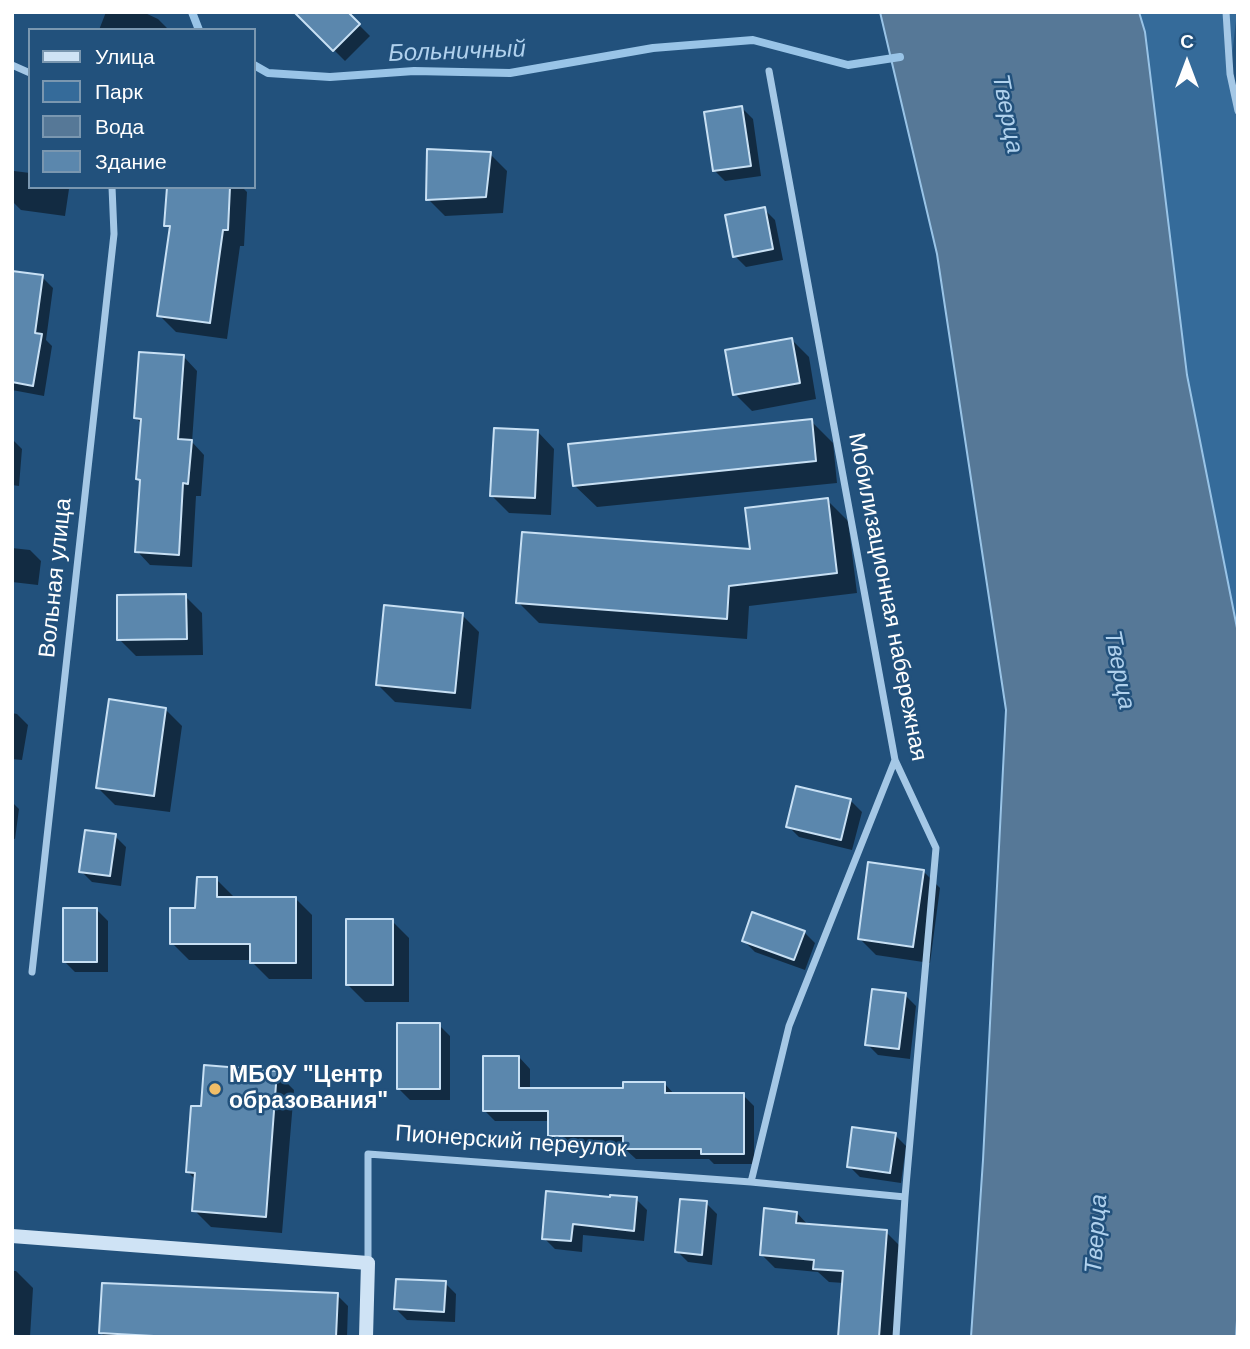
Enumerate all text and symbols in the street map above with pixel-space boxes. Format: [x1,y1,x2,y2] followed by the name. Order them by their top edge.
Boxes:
[28,28,256,189] legend
[1152,28,1222,98] north arrow
[1180,31,1194,52] text: С
[388,35,526,69] water label: Больничный
[95,45,155,68] text: Улица
[985,72,1029,156] water label: Тверца
[95,80,143,103] text: Парк
[95,115,144,138] text: Вода
[95,150,167,173] text: Здание
[842,431,932,763] street label: Мобилизационная набережная
[34,497,78,659] street label: Вольная улица
[1097,628,1141,712] water label: Тверца
[229,1062,388,1116] place label: МБОУ "Центр образования"
[207,1081,223,1097] marker: МБОУ "Центр образования"
[394,1120,628,1164] street label: Пионерский переулок
[1080,1193,1114,1275] water label: Тверца

